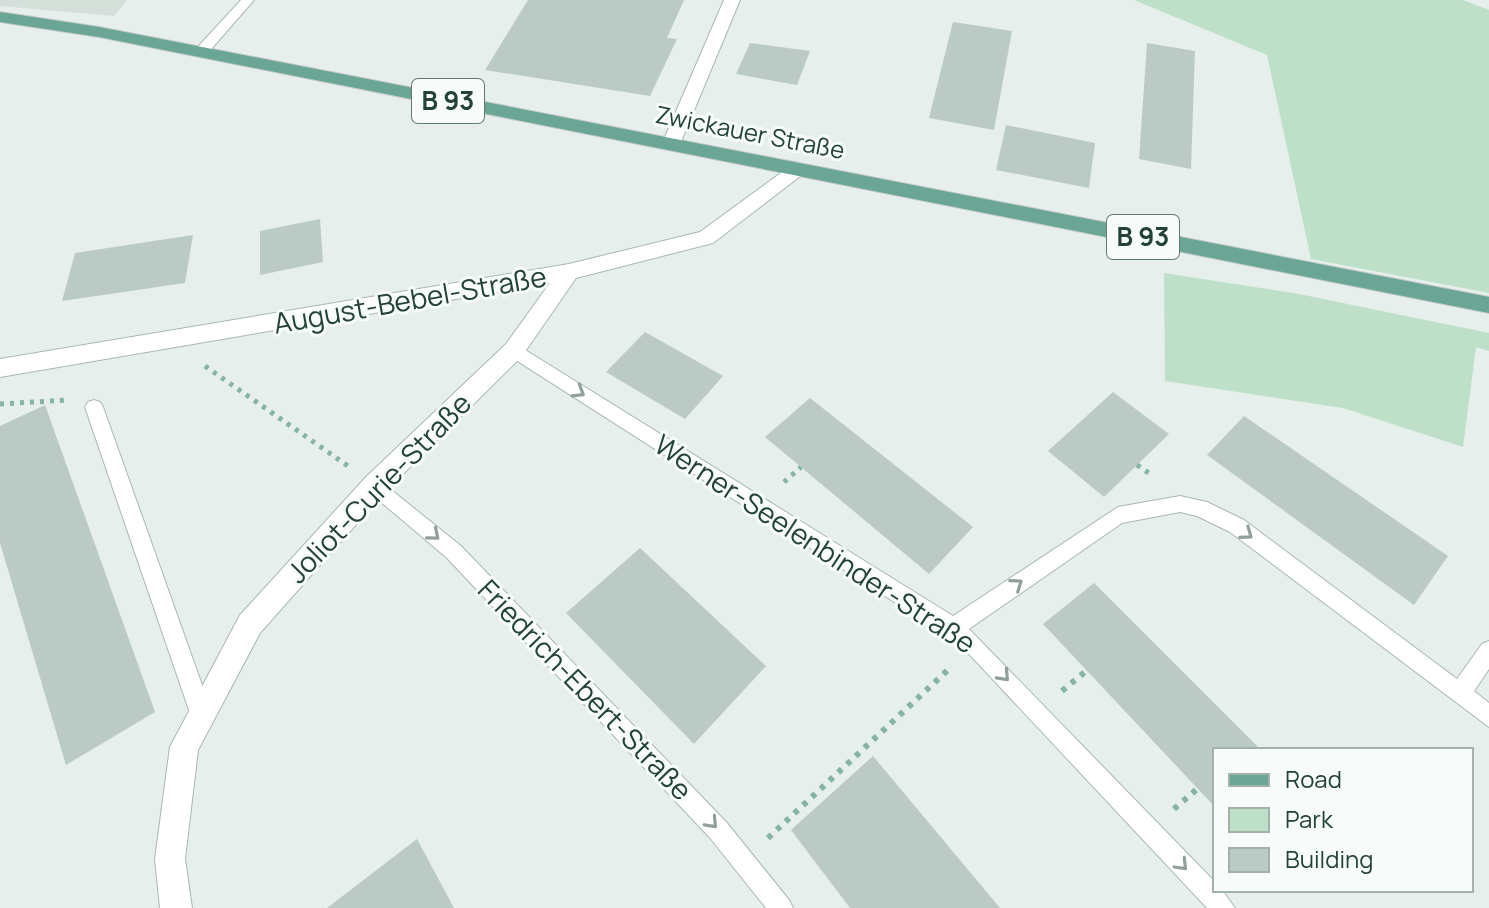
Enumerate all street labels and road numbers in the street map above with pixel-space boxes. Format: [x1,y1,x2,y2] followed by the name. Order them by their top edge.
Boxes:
[412,79,484,123] road number: B 93
[653,97,848,166] street label: Zwickauer Straße
[1107,215,1179,259] road number: B 93
[270,256,549,342] street label: August-Bebel-Straße
[278,384,479,591] street label: Joliot-Curie-Straße
[648,425,984,661] street label: Werner-Seelenbinder-Straße
[470,571,701,808] street label: Friedrich-Ebert-Straße

